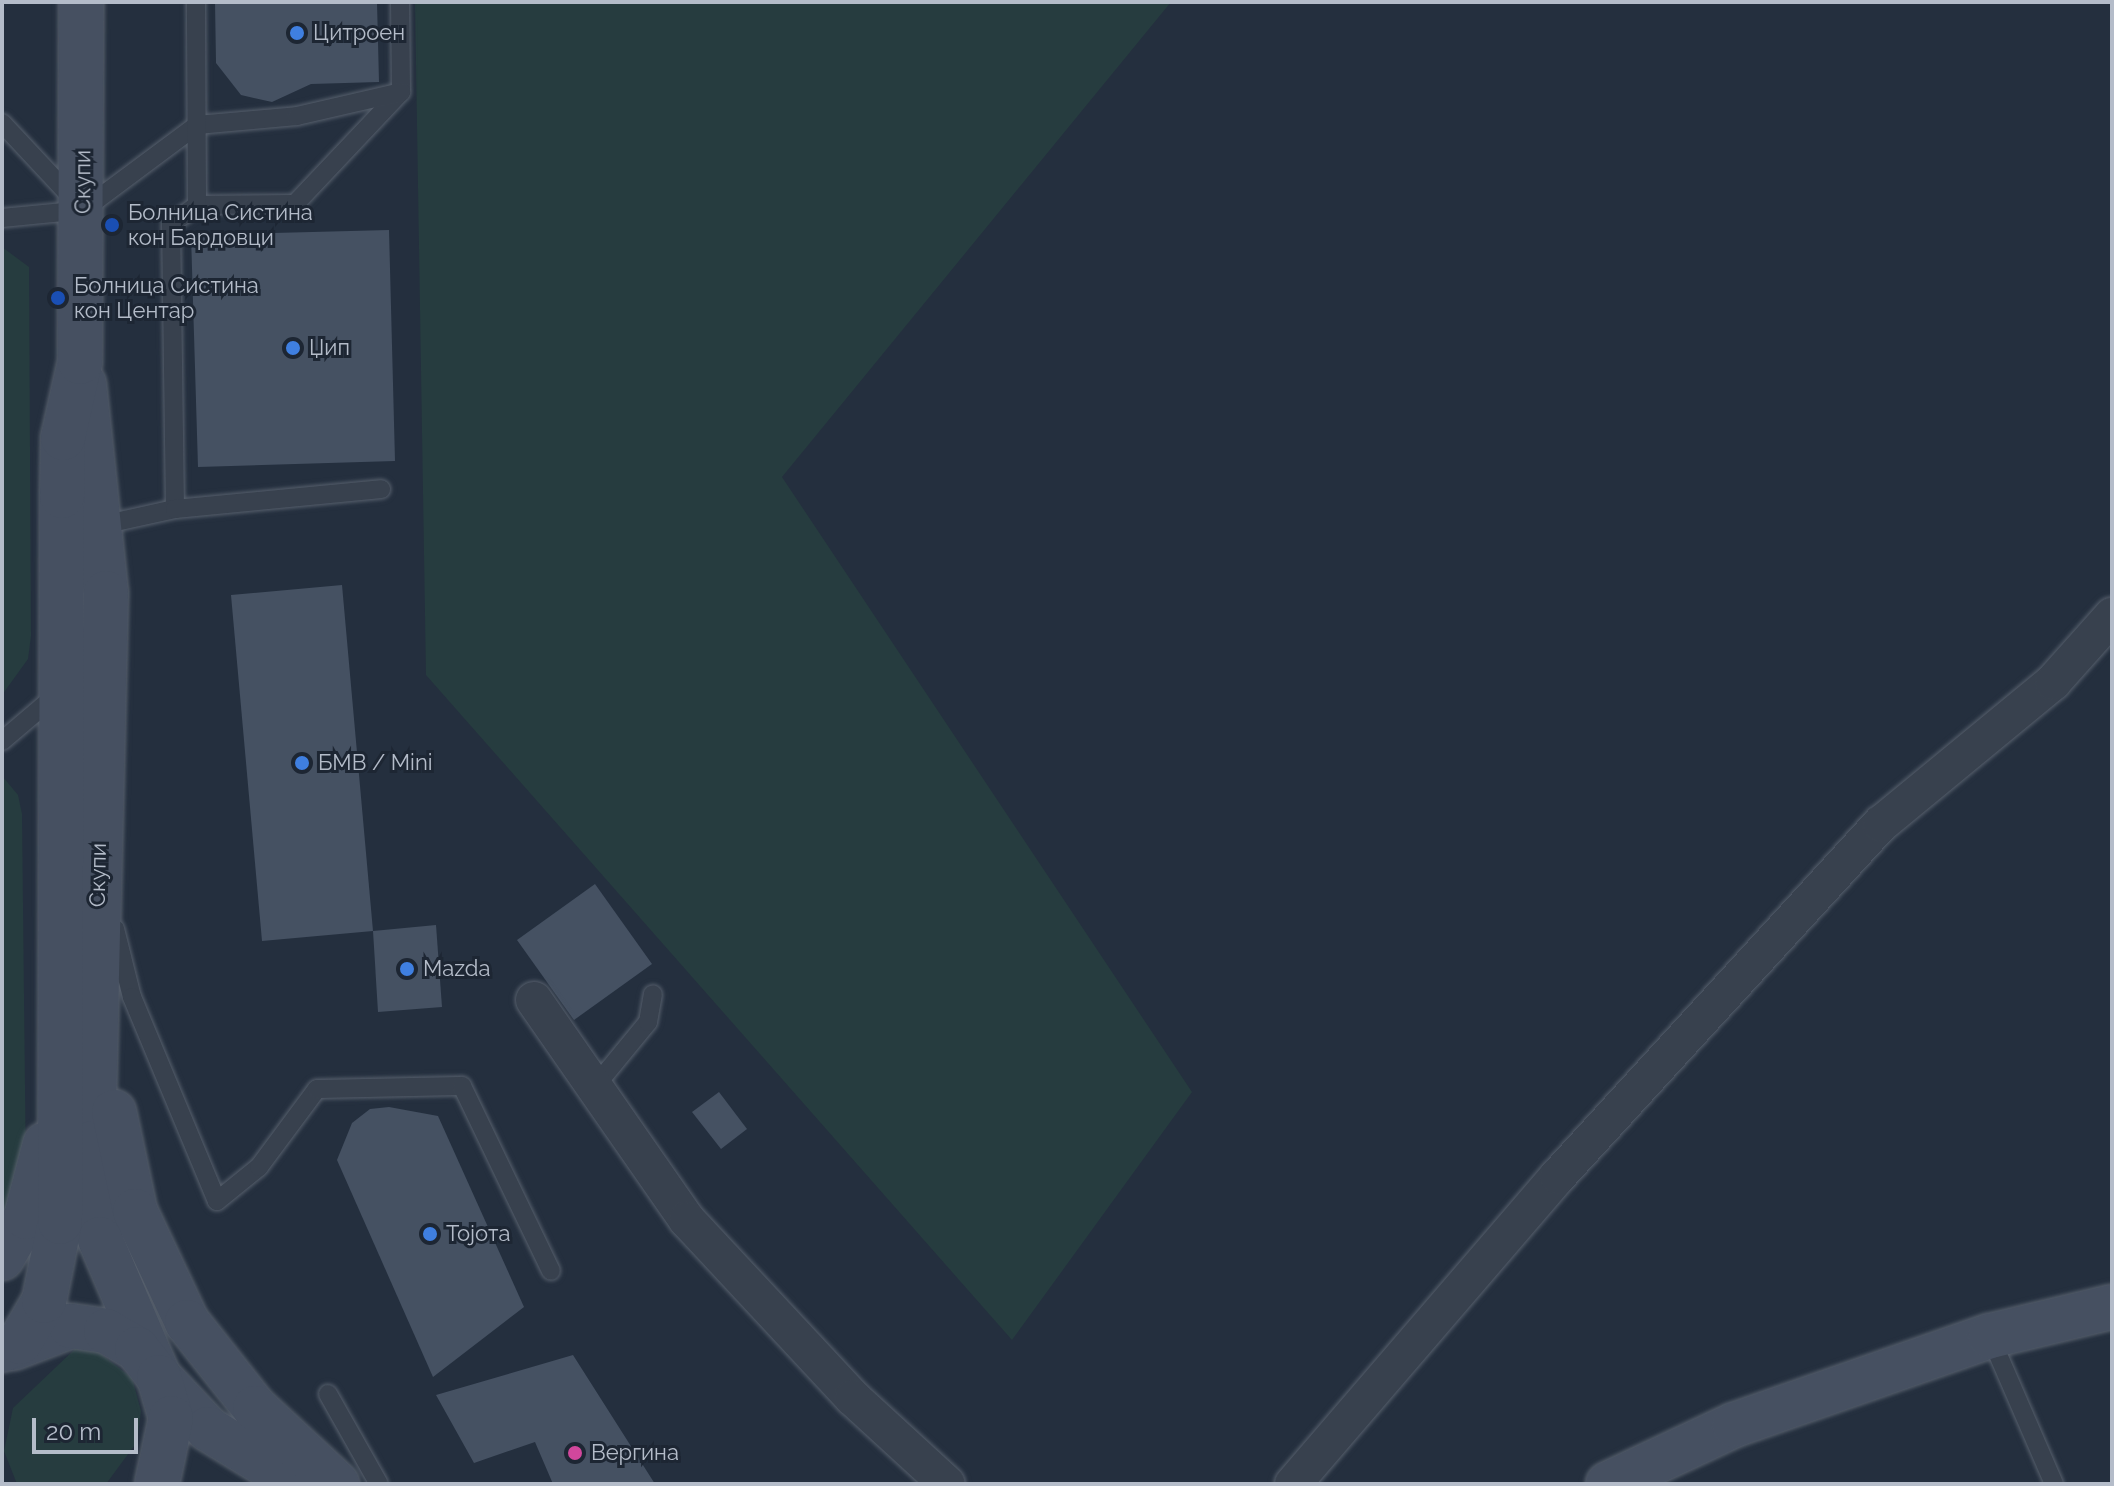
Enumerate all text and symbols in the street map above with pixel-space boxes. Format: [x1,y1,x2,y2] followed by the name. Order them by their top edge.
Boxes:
[313,20,405,46] place label: Цитроен
[288,24,306,42] marker: Цитроен
[70,150,96,214] street label: Скупи
[128,199,313,250] place label: Болница Систина кон Бардовци
[103,216,121,234] marker: Болница Систина кон Бардовци
[74,272,259,324] place label: Болница Систина кон Центар
[49,289,67,307] marker: Болница Систина кон Центар
[309,335,350,361] place label: Џип
[284,339,302,357] marker: Џип
[318,750,433,776] place label: БМВ / Mini
[293,754,311,772] marker: БМВ / Mini
[84,843,112,907] street label: Скупи
[423,956,490,982] place label: Mazda
[398,960,416,978] marker: Mazda
[446,1221,511,1247] place label: Тојота
[421,1225,439,1243] marker: Тојота
[36,1402,142,1452] scale bar
[46,1417,101,1446] text: 20 m
[591,1440,679,1466] place label: Вергина
[566,1444,584,1462] marker: Вергина

